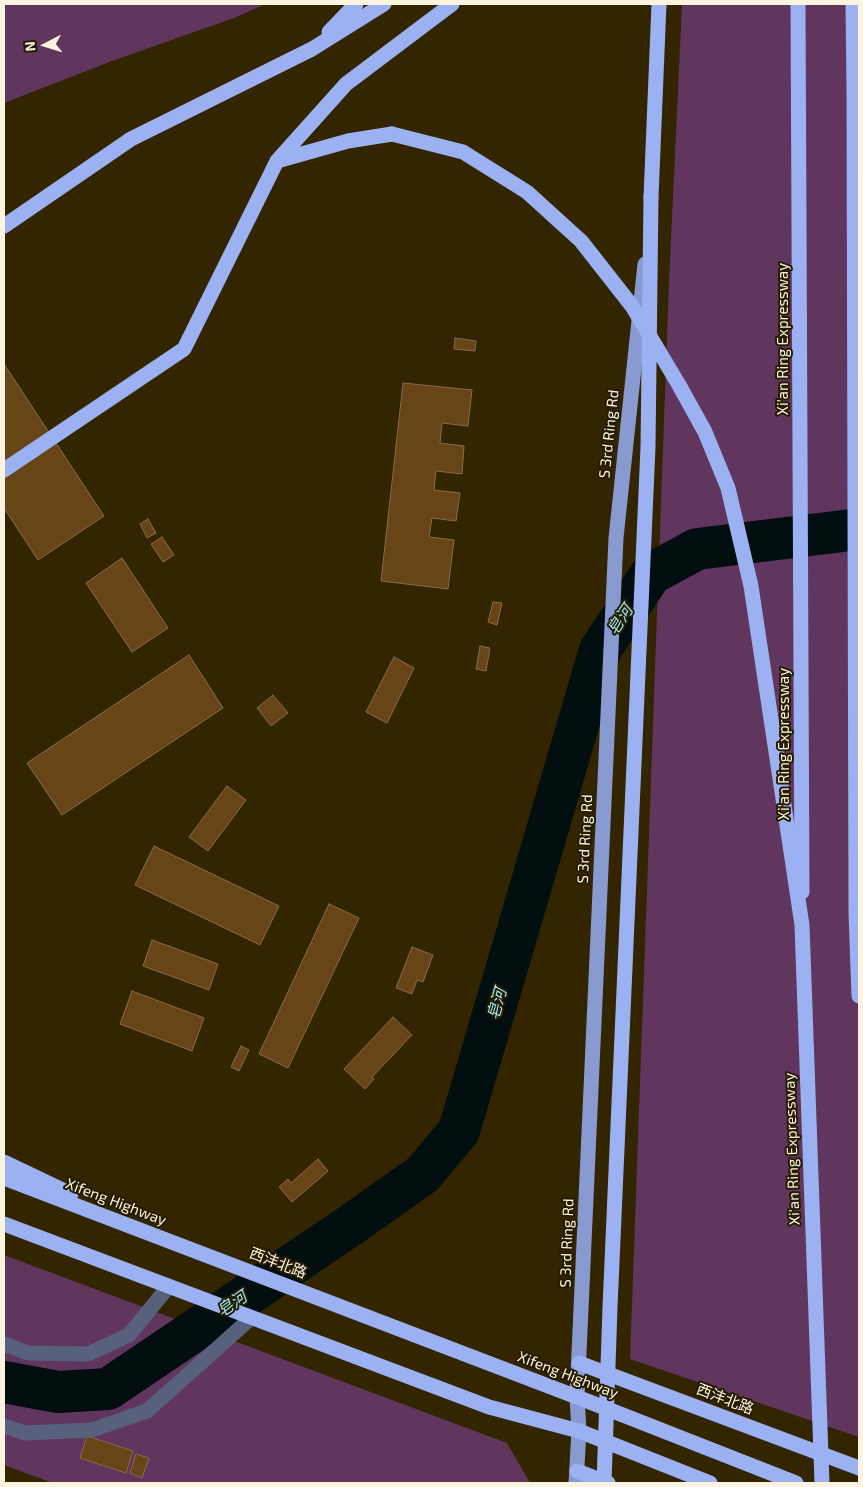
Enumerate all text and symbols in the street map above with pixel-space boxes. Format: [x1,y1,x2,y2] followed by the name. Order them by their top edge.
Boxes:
[20,20,70,70] north arrow
[21,41,38,52] text: N
[774,263,792,415] street label: Xi'an Ring Expressway
[595,389,623,479] street label: S 3rd Ring Rd
[603,601,637,639] water label: 皂河
[775,668,793,820] street label: Xi'an Ring Expressway
[574,794,596,884] street label: S 3rd Ring Rd
[483,986,511,1022] water label: 皂河
[780,1073,804,1225] street label: Xi'an Ring Expressway
[63,1175,169,1229] street label: Xifeng Highway
[556,1198,578,1288] street label: S 3rd Ring Rd
[247,1244,309,1282] street label: 西沣北路
[213,1287,251,1321] water label: 皂河
[515,1348,621,1402] street label: Xifeng Highway
[694,1380,756,1418] street label: 西沣北路

